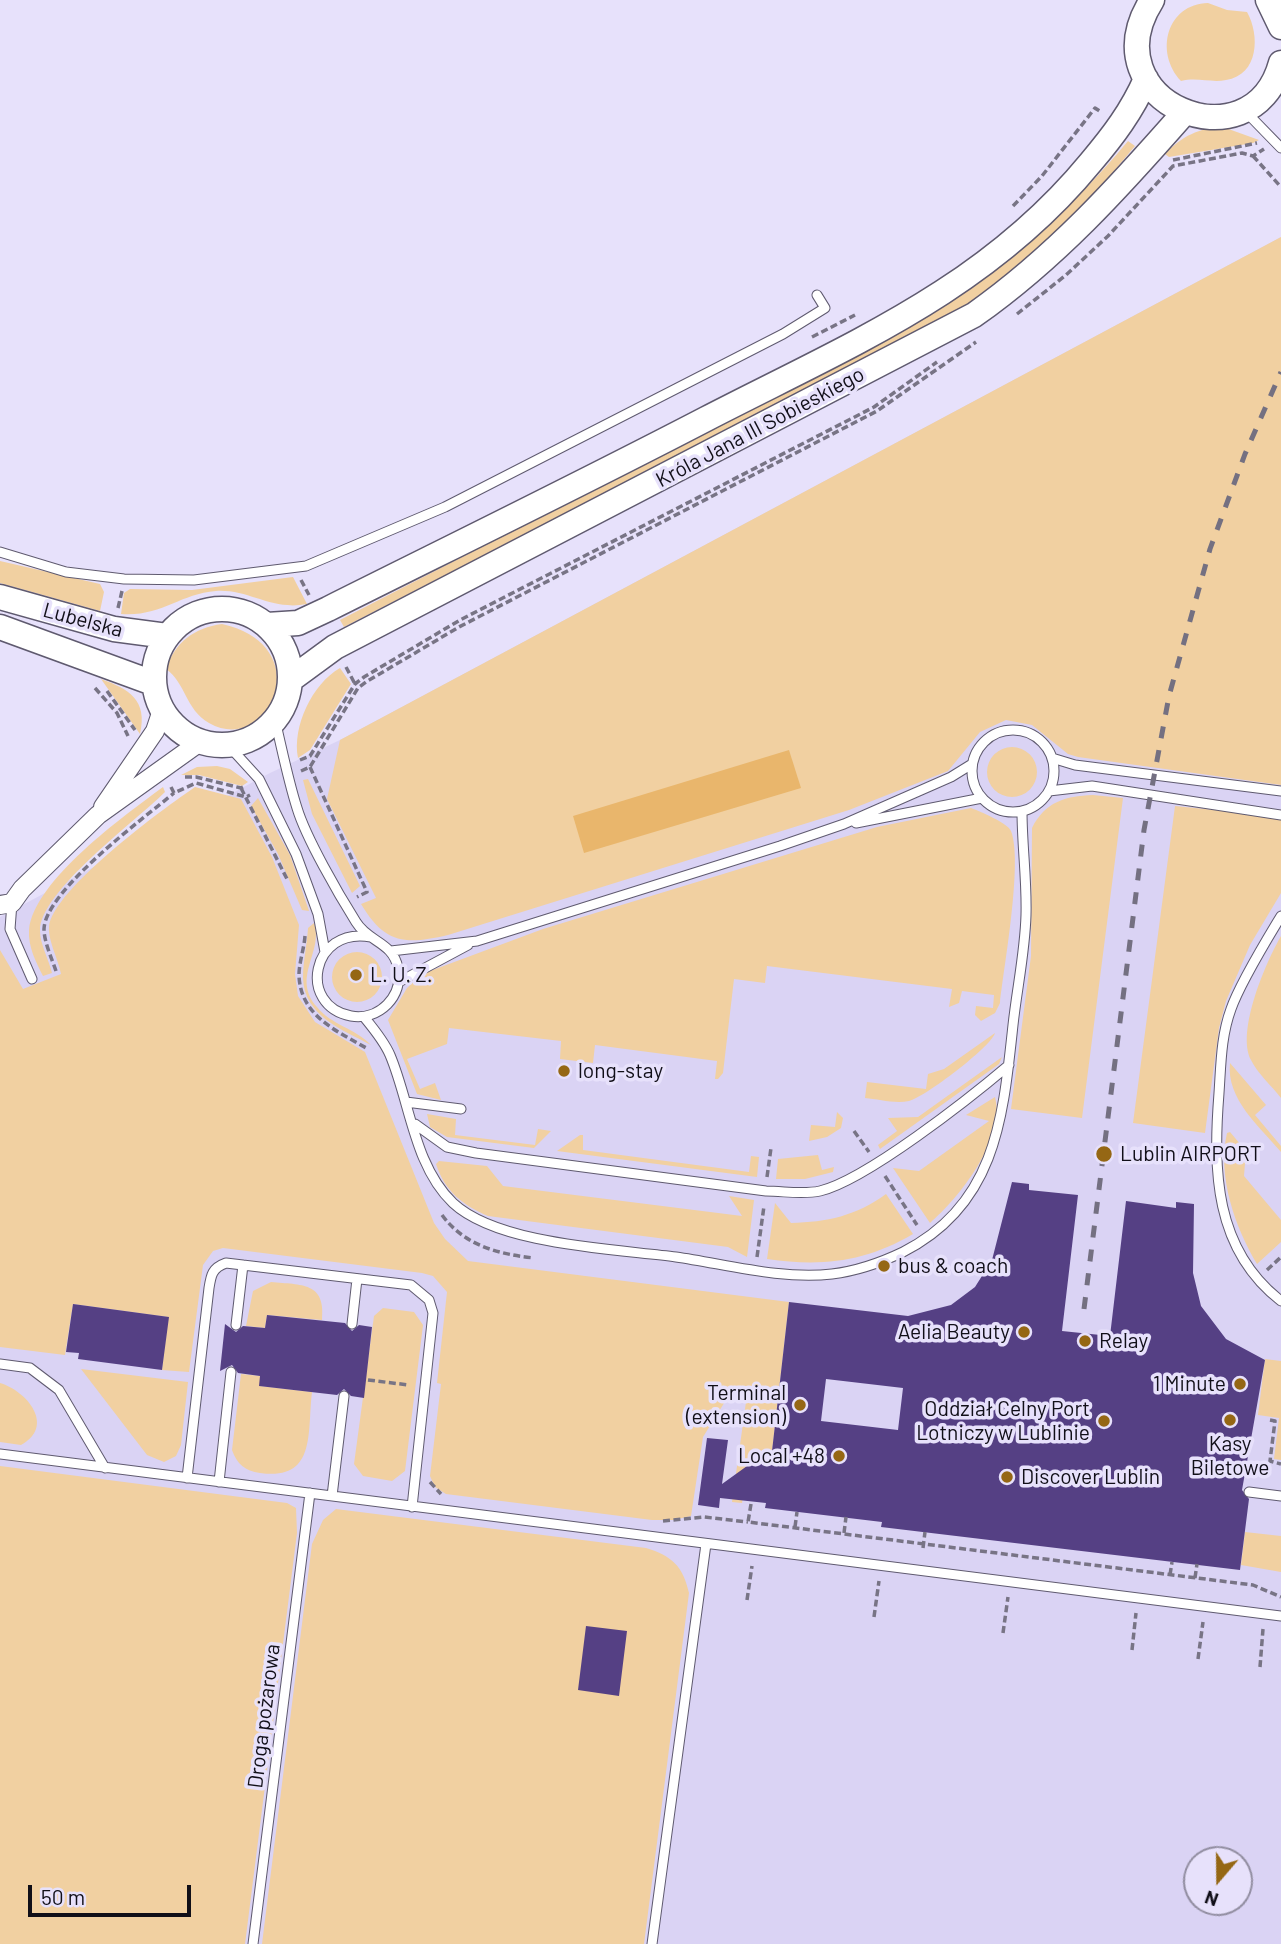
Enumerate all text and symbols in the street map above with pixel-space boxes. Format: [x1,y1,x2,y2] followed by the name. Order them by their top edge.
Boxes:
[651,361,869,493] street label: Króla Jana III Sobieskiego
[40,597,126,643] street label: Lubelska
[370,962,433,988] place label: L. U. Z.
[348,967,364,983] marker: L. U. Z.
[578,1058,663,1084] place label: long-stay
[556,1063,572,1079] marker: long-stay
[1120,1141,1262,1167] place label: Lublin AIRPORT
[1094,1144,1114,1164] marker: Lublin AIRPORT
[898,1253,1008,1279] place label: bus & coach
[876,1258,892,1274] marker: bus & coach
[898,1319,1010,1345] place label: Aelia Beauty
[1016,1324,1032,1340] marker: Aelia Beauty
[1099,1328,1148,1354] place label: Relay
[1077,1333,1093,1349] marker: Relay
[1153,1371,1226,1397] place label: 1 Minute
[1232,1376,1248,1392] marker: 1 Minute
[686,1380,786,1430] place label: Terminal (extension)
[916,1396,1090,1446] place label: Oddział Celny Port Lotniczy w Lublinie
[792,1397,808,1413] marker: Terminal (extension)
[1222,1412,1238,1428] marker: Kasy Biletowe
[1096,1413,1112,1429] marker: Oddział Celny Port Lotniczy w Lublinie
[1191,1431,1269,1481] place label: Kasy Biletowe
[738,1443,825,1469] place label: Local +48
[831,1448,847,1464] marker: Local +48
[1021,1464,1160,1490] place label: Discover Lublin
[999,1469,1015,1485] marker: Discover Lublin
[243,1642,285,1790] street label: Droga pożarowa
[1183,1846,1253,1916] north arrow
[32,1870,194,1914] scale bar
[41,1884,85,1909] text: 50 m
[1201,1886,1221,1912] text: N

